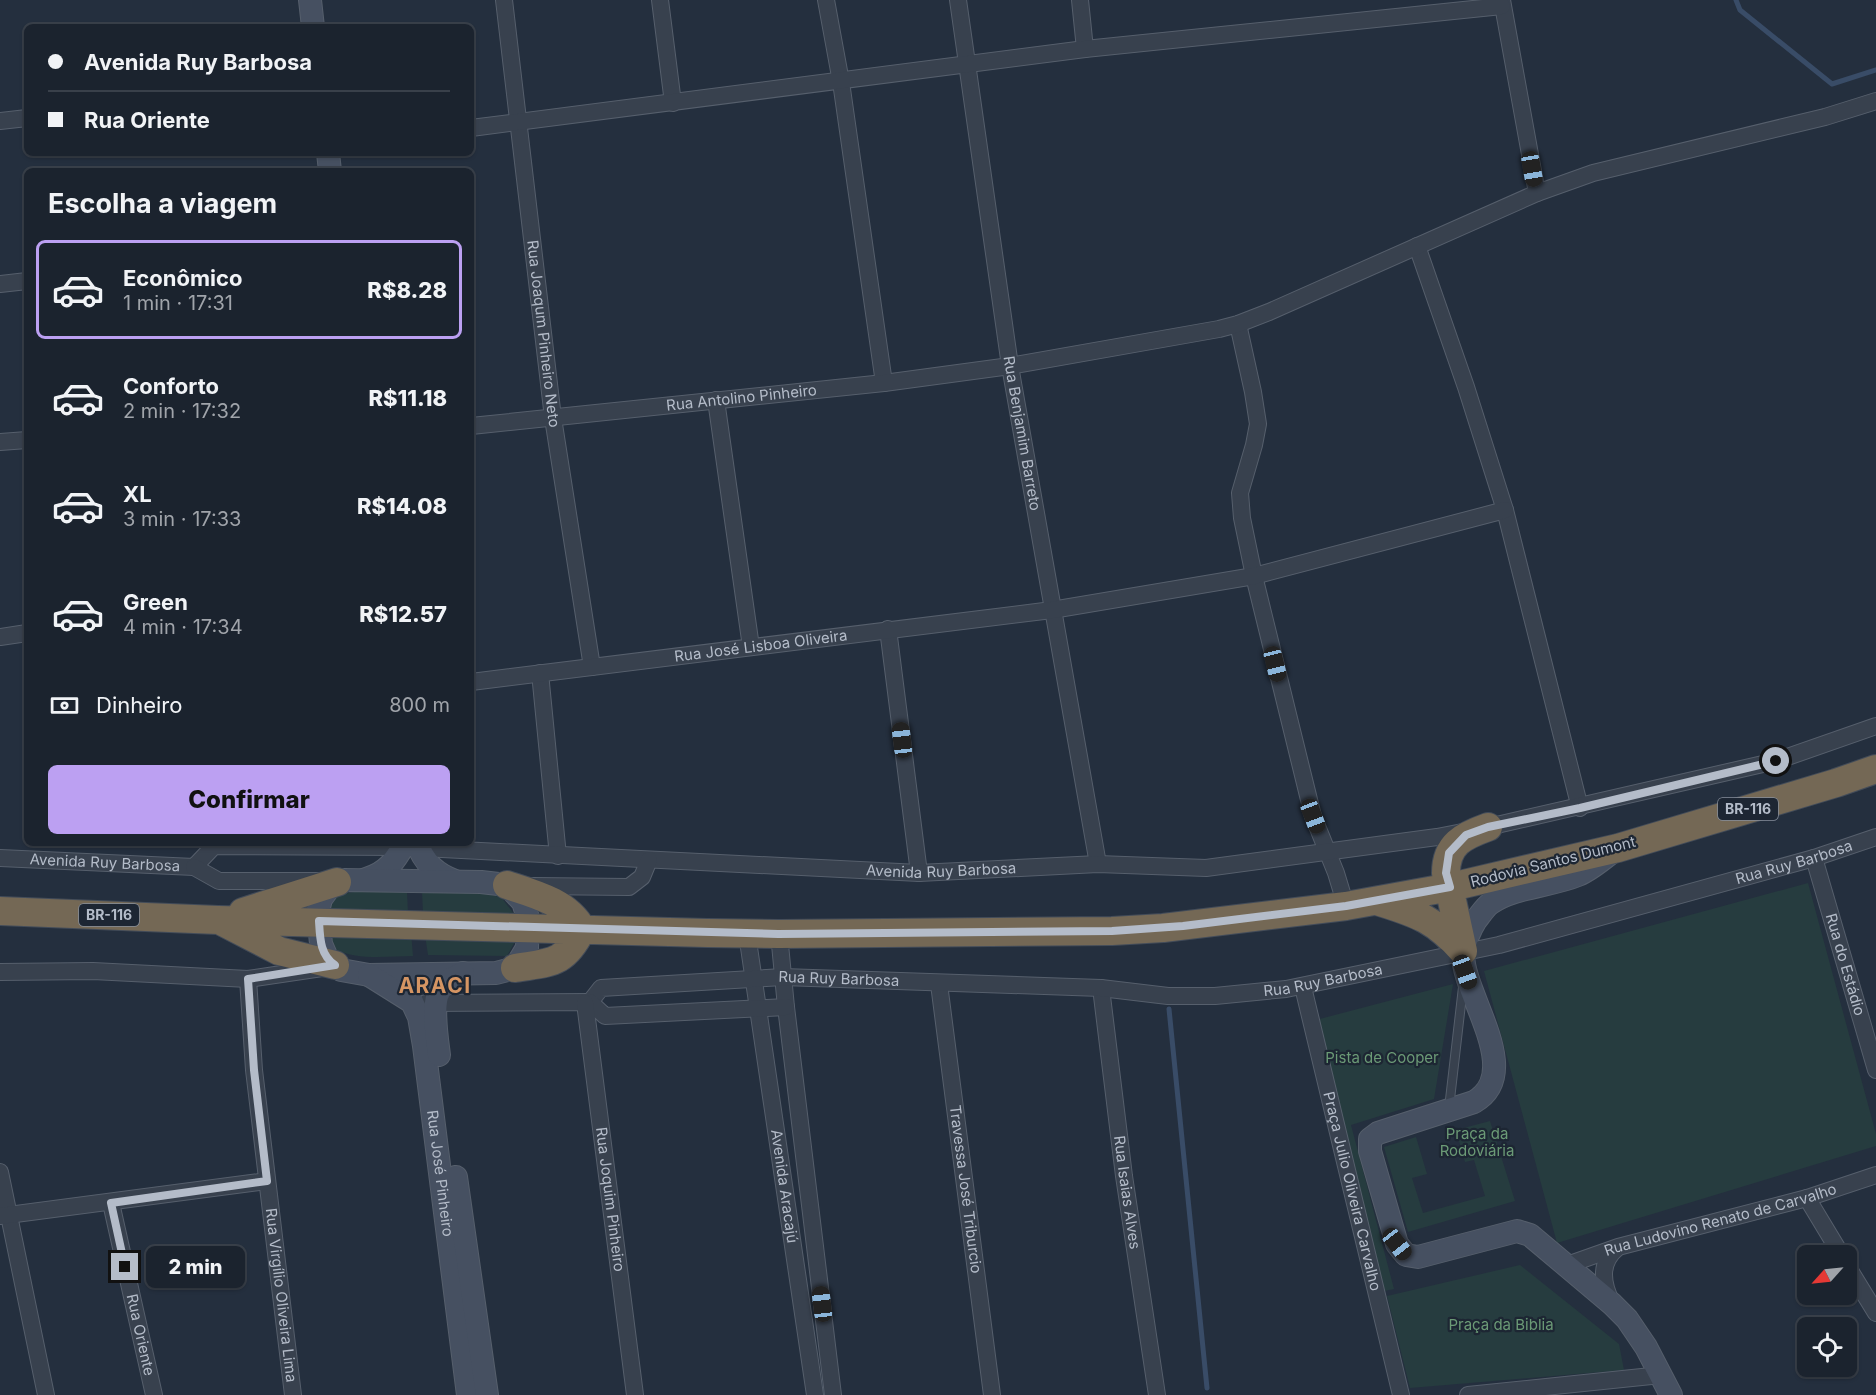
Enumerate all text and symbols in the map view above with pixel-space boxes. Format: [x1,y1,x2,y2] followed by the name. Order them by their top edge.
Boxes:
[84,49,312,75] text: Avenida Ruy Barbosa
[84,107,210,133] text: Rua Oriente
[1520,150,1544,188] car
[48,187,277,220] text: Escolha a viagem
[523,239,564,429] street label: Rua Joaqum Pinheiro Neto
[51,263,105,317] icon: car
[123,265,242,291] text: Econômico
[367,277,447,303] text: R$8.28
[123,291,233,315] text: 1 min · 17:31
[1000,355,1045,512] street label: Rua Benjamim Barreto
[51,371,105,425] icon: car
[123,373,219,399] text: Conforto
[665,380,818,415] street label: Rua Antolino Pinheiro
[368,385,447,411] text: R$11.18
[123,399,241,423] text: 2 min · 17:32
[51,479,105,533] icon: car
[123,481,152,507] text: XL
[357,493,447,519] text: R$14.08
[123,507,241,531] text: 3 min · 17:33
[51,587,105,641] icon: car
[123,589,188,615] text: Green
[359,601,447,627] text: R$12.57
[123,615,243,639] text: 4 min · 17:34
[673,625,848,666] street label: Rua José Lisboa Oliveira
[1262,644,1288,684] car
[48,689,81,722] icon: cash
[96,692,182,718] text: Dinheiro
[389,693,450,717] text: 800 m
[891,721,913,759] car
[1762,747,1789,774] route start
[48,765,450,834] button: Confirmar
[1298,796,1328,836] car
[1718,798,1778,820] road number: BR-116
[1468,832,1637,891] street label: Rodovia Santos Dumont
[1733,836,1855,888] street label: Rua Ruy Barbosa
[29,849,181,875] street label: Avenida Ruy Barbosa
[866,858,1017,882] street label: Avenida Ruy Barbosa
[79,904,139,926] road number: BR-116
[1822,911,1870,1018] street label: Rua do Estádio
[1450,952,1480,992] car
[1262,959,1384,1000] street label: Rua Ruy Barbosa
[778,967,900,990] street label: Rua Ruy Barbosa
[398,973,472,998] district label: ARACI
[1325,1048,1439,1067] park label: Pista de Cooper
[1319,1090,1386,1293] street label: Praça Julio Oliveira Carvalho
[946,1104,986,1275] street label: Travessa José Triburcio
[423,1109,458,1238] street label: Rua José Pinheiro
[1440,1124,1514,1160] park label: Praça da Rodoviária
[592,1126,629,1273] street label: Rua Joquim Pinheiro
[767,1128,802,1244] street label: Avenida Aracajú
[1110,1134,1145,1251] street label: Rua Isaias Alves
[1601,1179,1839,1260] street label: Rua Ludovino Renato de Carvalho
[262,1207,301,1383] street label: Rua Virgílio Oliveira Lima
[1379,1224,1415,1264] car
[1797,1245,1857,1305] north arrow
[1797,1245,1857,1377] map controls
[146,1246,245,1288] callout: 2 min
[111,1253,138,1280] route end
[168,1255,223,1279] text: 2 min
[811,1285,833,1323] car
[123,1292,159,1377] street label: Rua Oriente
[1448,1315,1554,1334] park label: Praça da Biblia
[1797,1317,1857,1377] button: locate

